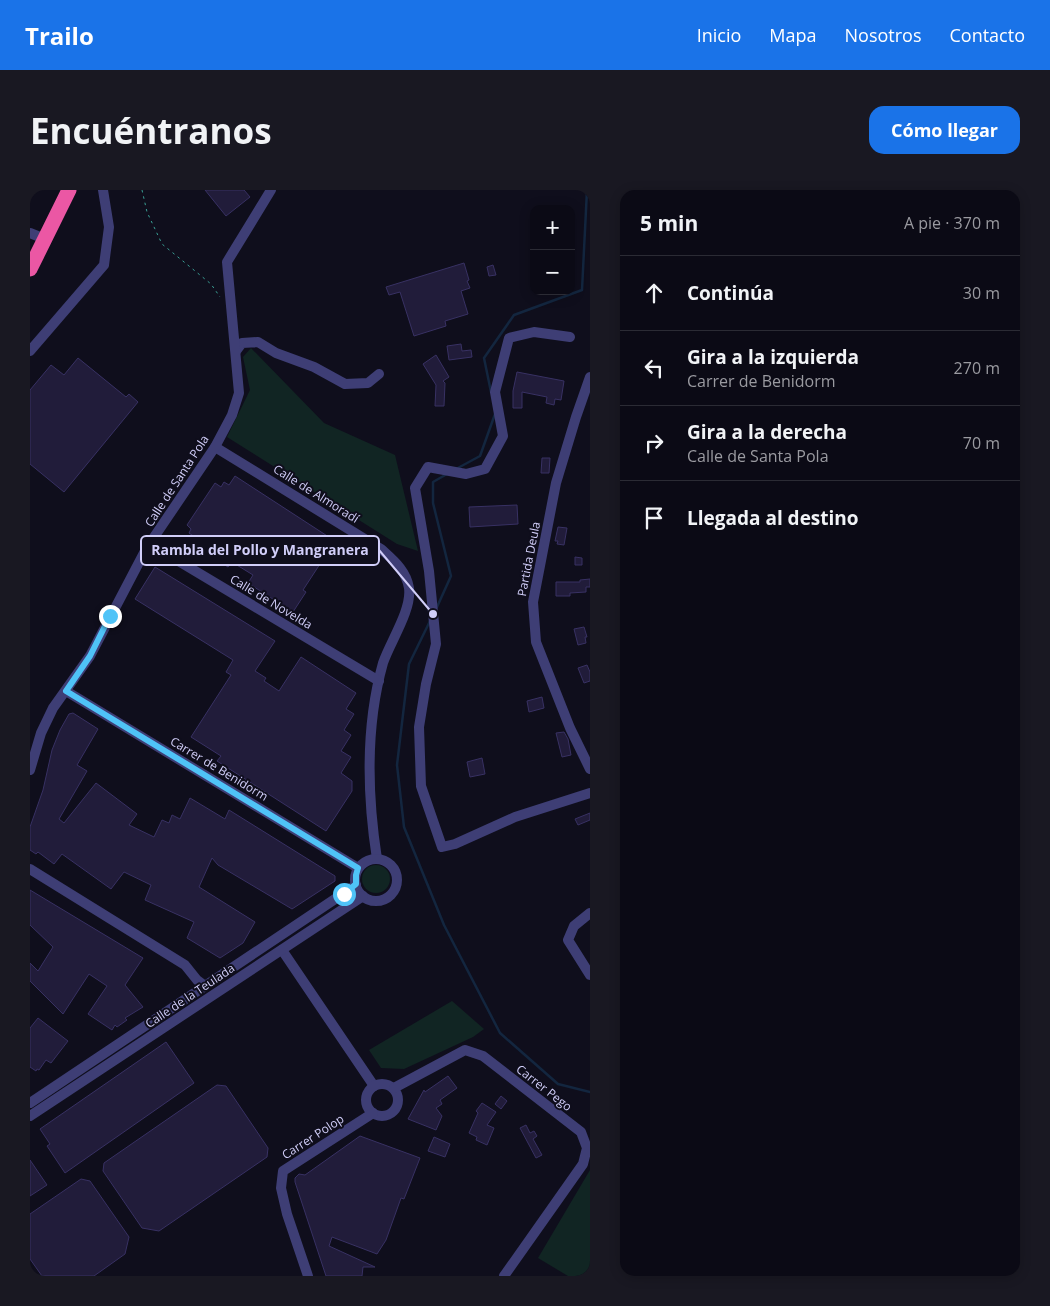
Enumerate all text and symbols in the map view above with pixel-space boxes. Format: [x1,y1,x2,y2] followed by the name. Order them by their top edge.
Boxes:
[25,19,94,52] text: Trailo
[697,23,741,47] text: Inicio
[769,23,817,47] text: Mapa
[845,23,922,47] text: Nosotros
[950,23,1025,47] text: Contacto
[869,106,1020,154] button: Cómo llegar
[30,107,272,154] text: Encuéntranos
[530,205,575,295] map controls
[530,205,575,250] button: +
[640,209,698,237] text: 5 min
[904,212,1000,234] text: A pie · 370 m
[530,250,575,295] button: −
[640,279,668,307] icon: ahead
[687,280,774,306] text: Continúa
[963,282,1000,304] text: 30 m
[687,344,859,370] text: Gira a la izquierda
[640,354,668,382] icon: left
[954,357,1000,379] text: 270 m
[687,370,836,392] text: Carrer de Benidorm
[687,419,847,445] text: Gira a la derecha
[640,429,668,457] icon: right
[141,432,213,530] street label: Calle de Santa Pola
[963,432,1000,454] text: 70 m
[687,445,829,467] text: Calle de Santa Pola
[270,460,363,527] street label: Calle de Almoradí
[640,504,668,532] icon: arrive
[687,505,859,531] text: Llegada al destino
[513,520,544,598] street label: Partida Deula
[141,536,379,565] callout: Rambla del Pollo y Mangranera
[151,540,369,559] text: Rambla del Pollo y Mangranera
[227,570,316,633] street label: Calle de Novelda
[99,605,122,628] route end
[167,733,271,805] street label: Carrer de Benidorm
[333,883,356,906] route start
[142,959,238,1032] street label: Calle de la Teulada
[513,1060,576,1115] street label: Carrer Pego
[278,1110,347,1163] street label: Carrer Polop

